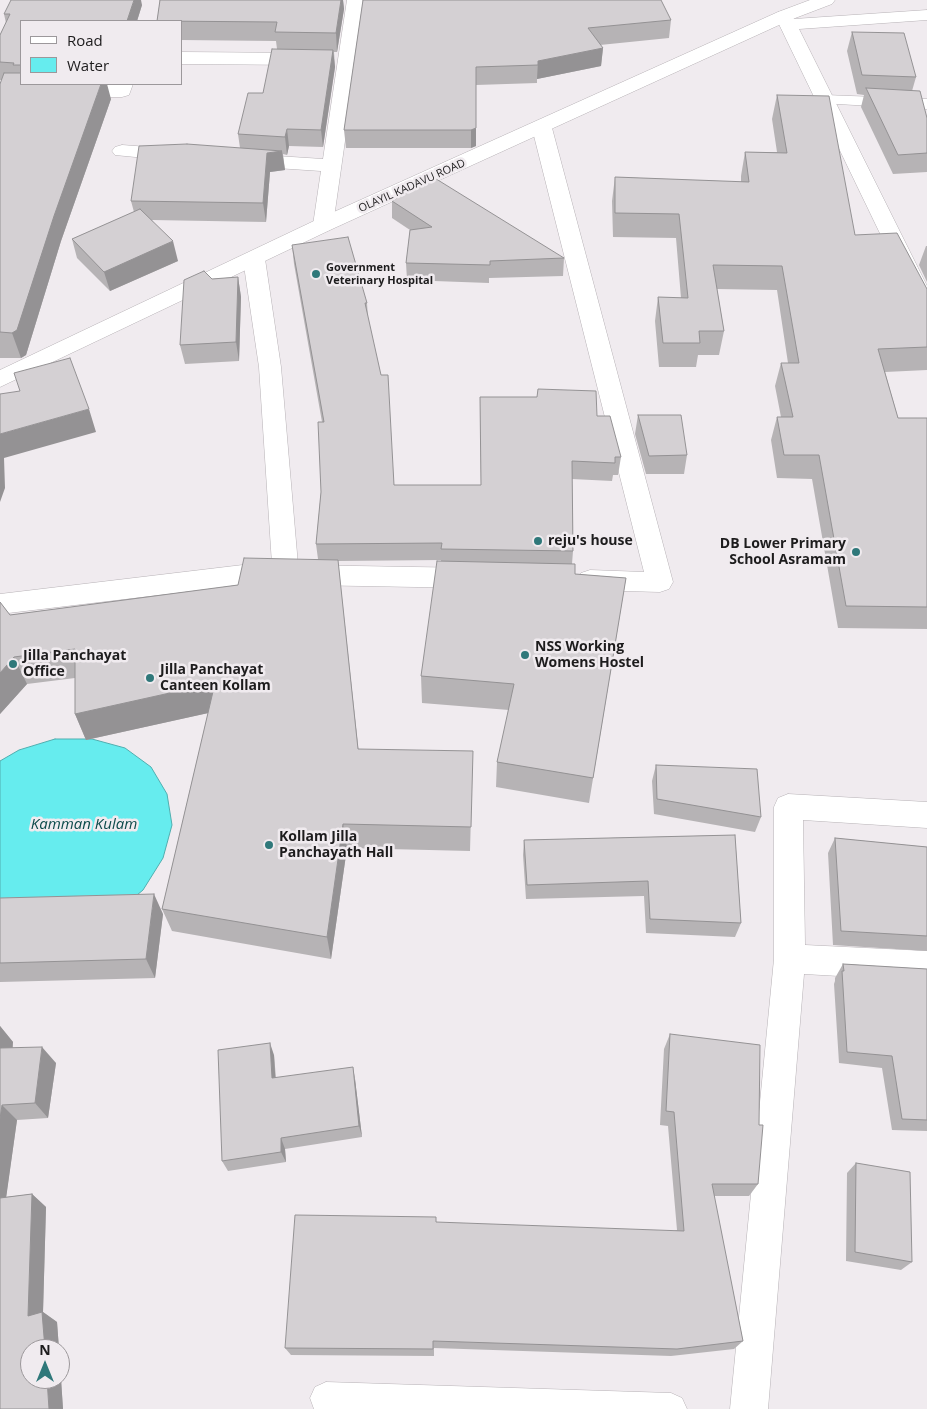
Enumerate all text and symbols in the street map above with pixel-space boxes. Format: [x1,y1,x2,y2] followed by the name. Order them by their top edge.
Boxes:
[20,20,182,85] legend
[67,30,103,50] text: Road
[67,55,109,75] text: Water
[357,156,467,216] street label: OLAYIL KADAVU ROAD
[326,261,433,287] place label: Government Veterinary Hospital
[310,268,322,280] marker: Government Veterinary Hospital
[548,533,633,549] place label: reju's house
[532,535,544,547] marker: reju's house
[720,536,846,568] place label: DB Lower Primary School Asramam
[850,546,862,558] marker: DB Lower Primary School Asramam
[535,639,644,672] place label: NSS Working Womens Hostel
[23,648,126,680] place label: Jilla Panchayat Office
[519,649,531,661] marker: NSS Working Womens Hostel
[7,658,19,670] marker: Jilla Panchayat Office
[160,662,271,694] place label: Jilla Panchayat Canteen Kollam
[144,672,156,684] marker: Jilla Panchayat Canteen Kollam
[31,816,137,834] water label: Kamman Kulam
[279,829,393,862] place label: Kollam Jilla Panchayath Hall
[263,839,275,851] marker: Kollam Jilla Panchayath Hall
[20,1339,70,1389] north arrow
[39,1340,51,1359] text: N

